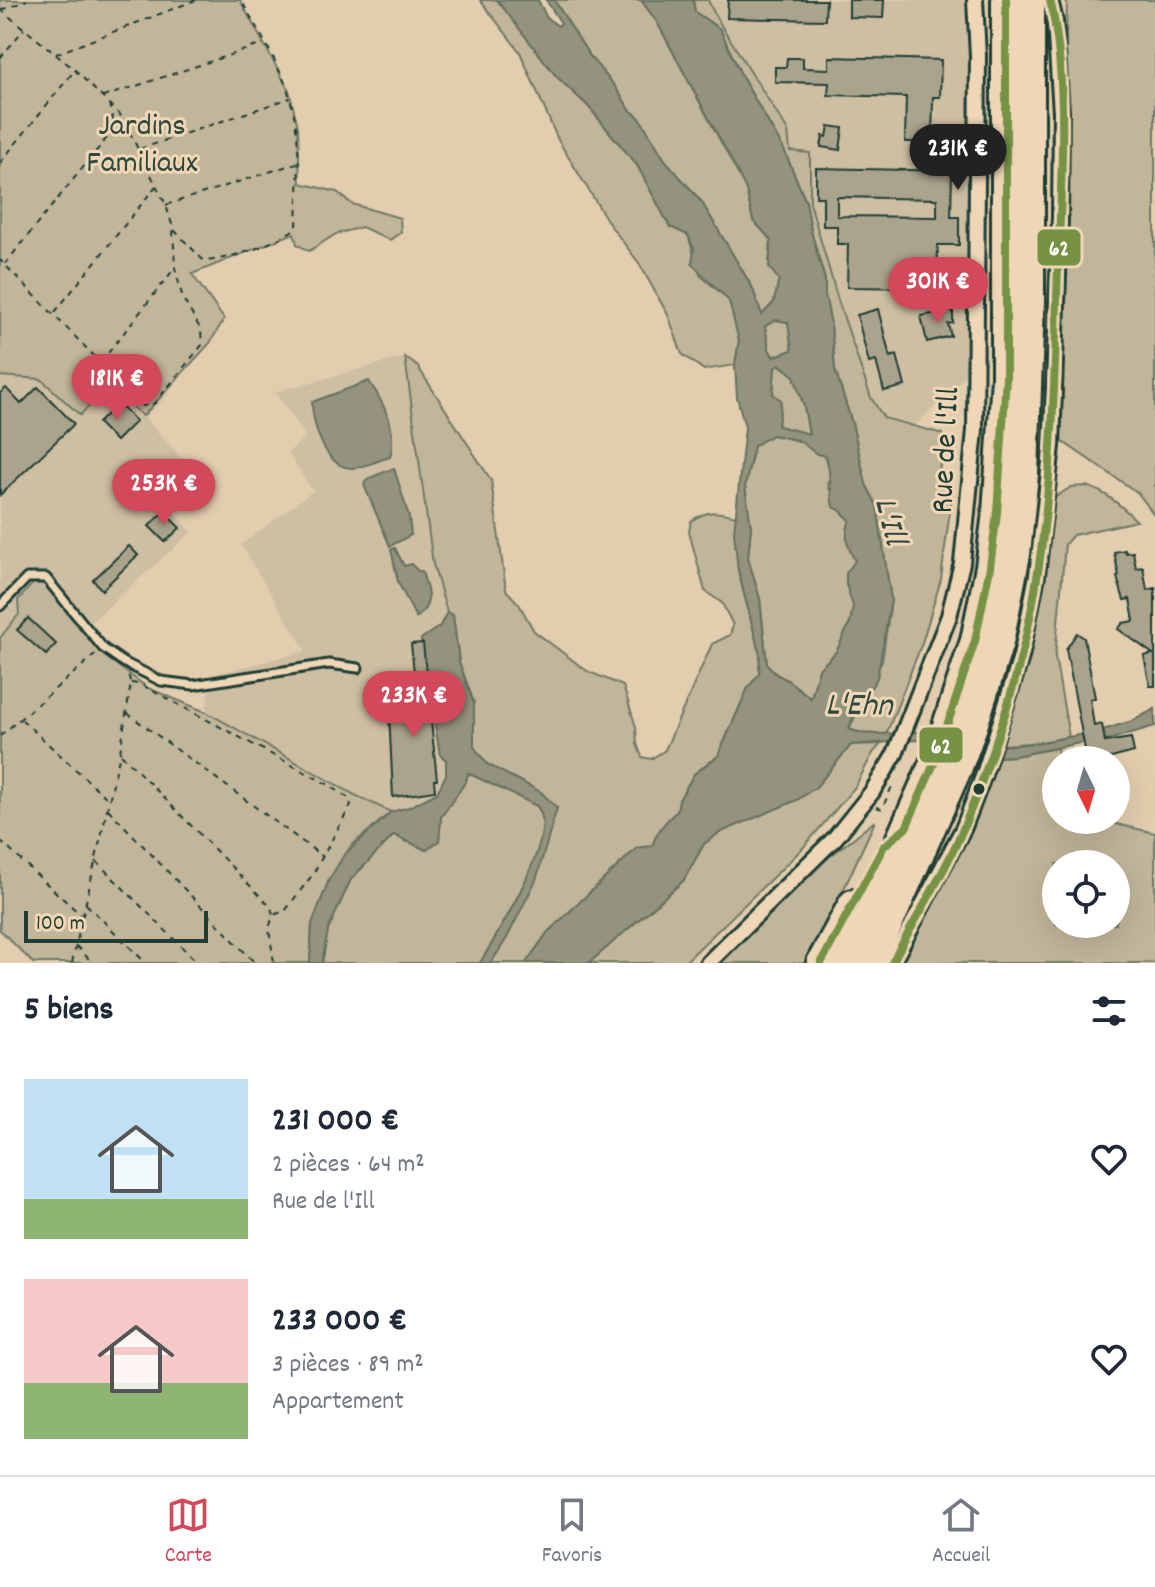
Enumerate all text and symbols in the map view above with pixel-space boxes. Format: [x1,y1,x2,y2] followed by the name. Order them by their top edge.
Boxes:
[86,105,198,188] park label: Jardins Familiaux
[893,124,1023,192] pin: 231K €
[927,131,989,168] text: 231K €
[1036,228,1082,267] line badge: 62
[1049,235,1069,266] text: 62
[873,257,1003,325] pin: 301K €
[906,264,970,301] text: 301K €
[52,354,182,422] pin: 181K €
[90,361,144,398] text: 181K €
[922,386,974,515] street label: Rue de l'Ill
[99,459,229,527] pin: 253K €
[130,466,198,503] text: 253K €
[858,492,918,553] water label: L'Ill
[349,671,479,739] pin: 233K €
[381,678,447,715] text: 233K €
[825,682,894,733] water label: L'Ehn
[918,726,964,764] line badge: 62
[931,733,951,764] text: 62
[1042,746,1130,834] north arrow
[1042,746,1130,938] map controls
[971,781,987,797] unlabelled marker
[1042,850,1130,938] button: locate
[24,907,208,943] scale bar
[36,909,85,940] text: 100 m
[24,987,113,1036] text: 5 biens
[1087,989,1131,1033] icon: filters
[272,1098,400,1147] text: 231 000 €
[88,1111,184,1207] icon: home
[1087,1137,1131,1181] icon: heart
[272,1147,425,1184] text: 2 pièces · 64 m²
[272,1184,375,1221] text: Rue de l'Ill
[272,1298,407,1347] text: 233 000 €
[88,1311,184,1407] icon: home
[1087,1337,1131,1381] icon: heart
[272,1347,424,1384] text: 3 pièces · 89 m²
[272,1384,404,1421] text: Appartement
[165,1493,212,1572] tab: Carte
[542,1493,602,1572] tab: Favoris
[932,1493,990,1572] tab: Accueil

